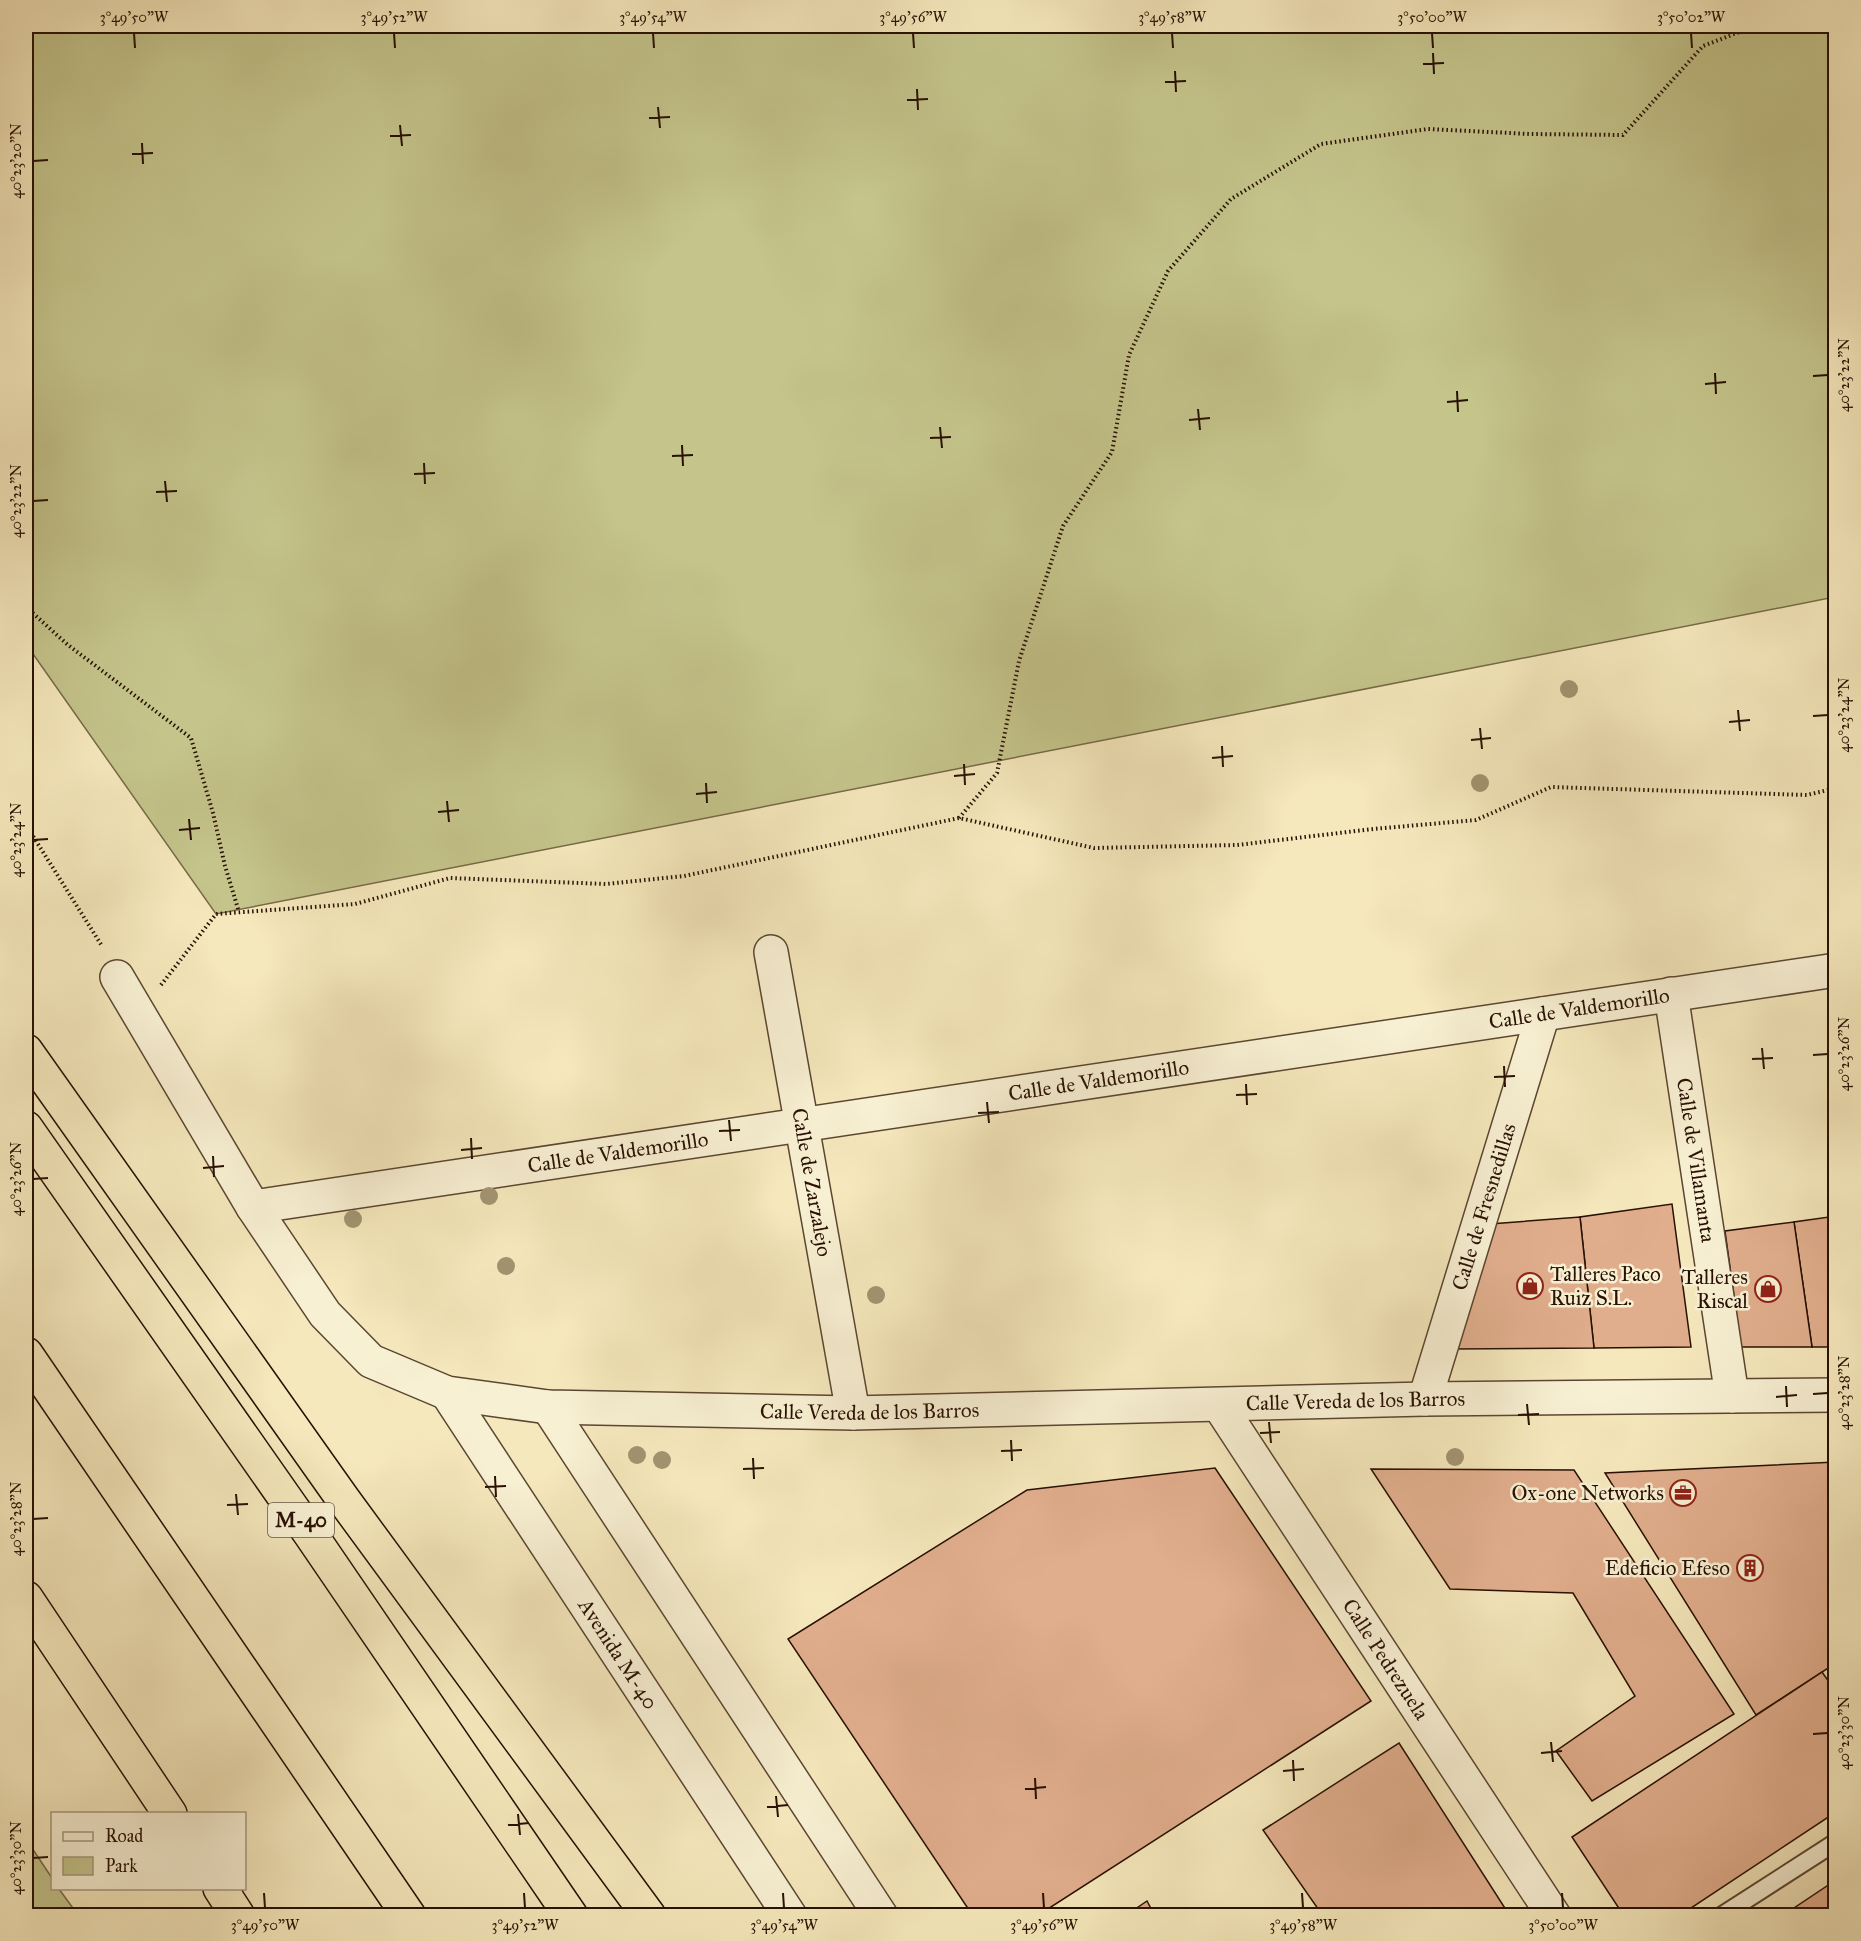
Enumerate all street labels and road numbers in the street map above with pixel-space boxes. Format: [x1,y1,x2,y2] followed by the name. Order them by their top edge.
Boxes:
[1487,982,1672,1035] street label: Calle de Valdemorillo
[1006,1054,1191,1107] street label: Calle de Valdemorillo
[1671,1076,1722,1244] street label: Calle de Villamanta
[786,1106,838,1259] street label: Calle de Zarzalejo
[1446,1120,1522,1294] street label: Calle de Fresnedillas
[526,1126,710,1179] street label: Calle de Valdemorillo
[1245,1386,1465,1416] street label: Calle Vereda de los Barros
[760,1397,980,1426] street label: Calle Vereda de los Barros
[268,1503,334,1537] road number: M-40
[572,1593,664,1714] street label: Avenida M-40
[1337,1594,1435,1725] street label: Calle Pedrezuela

